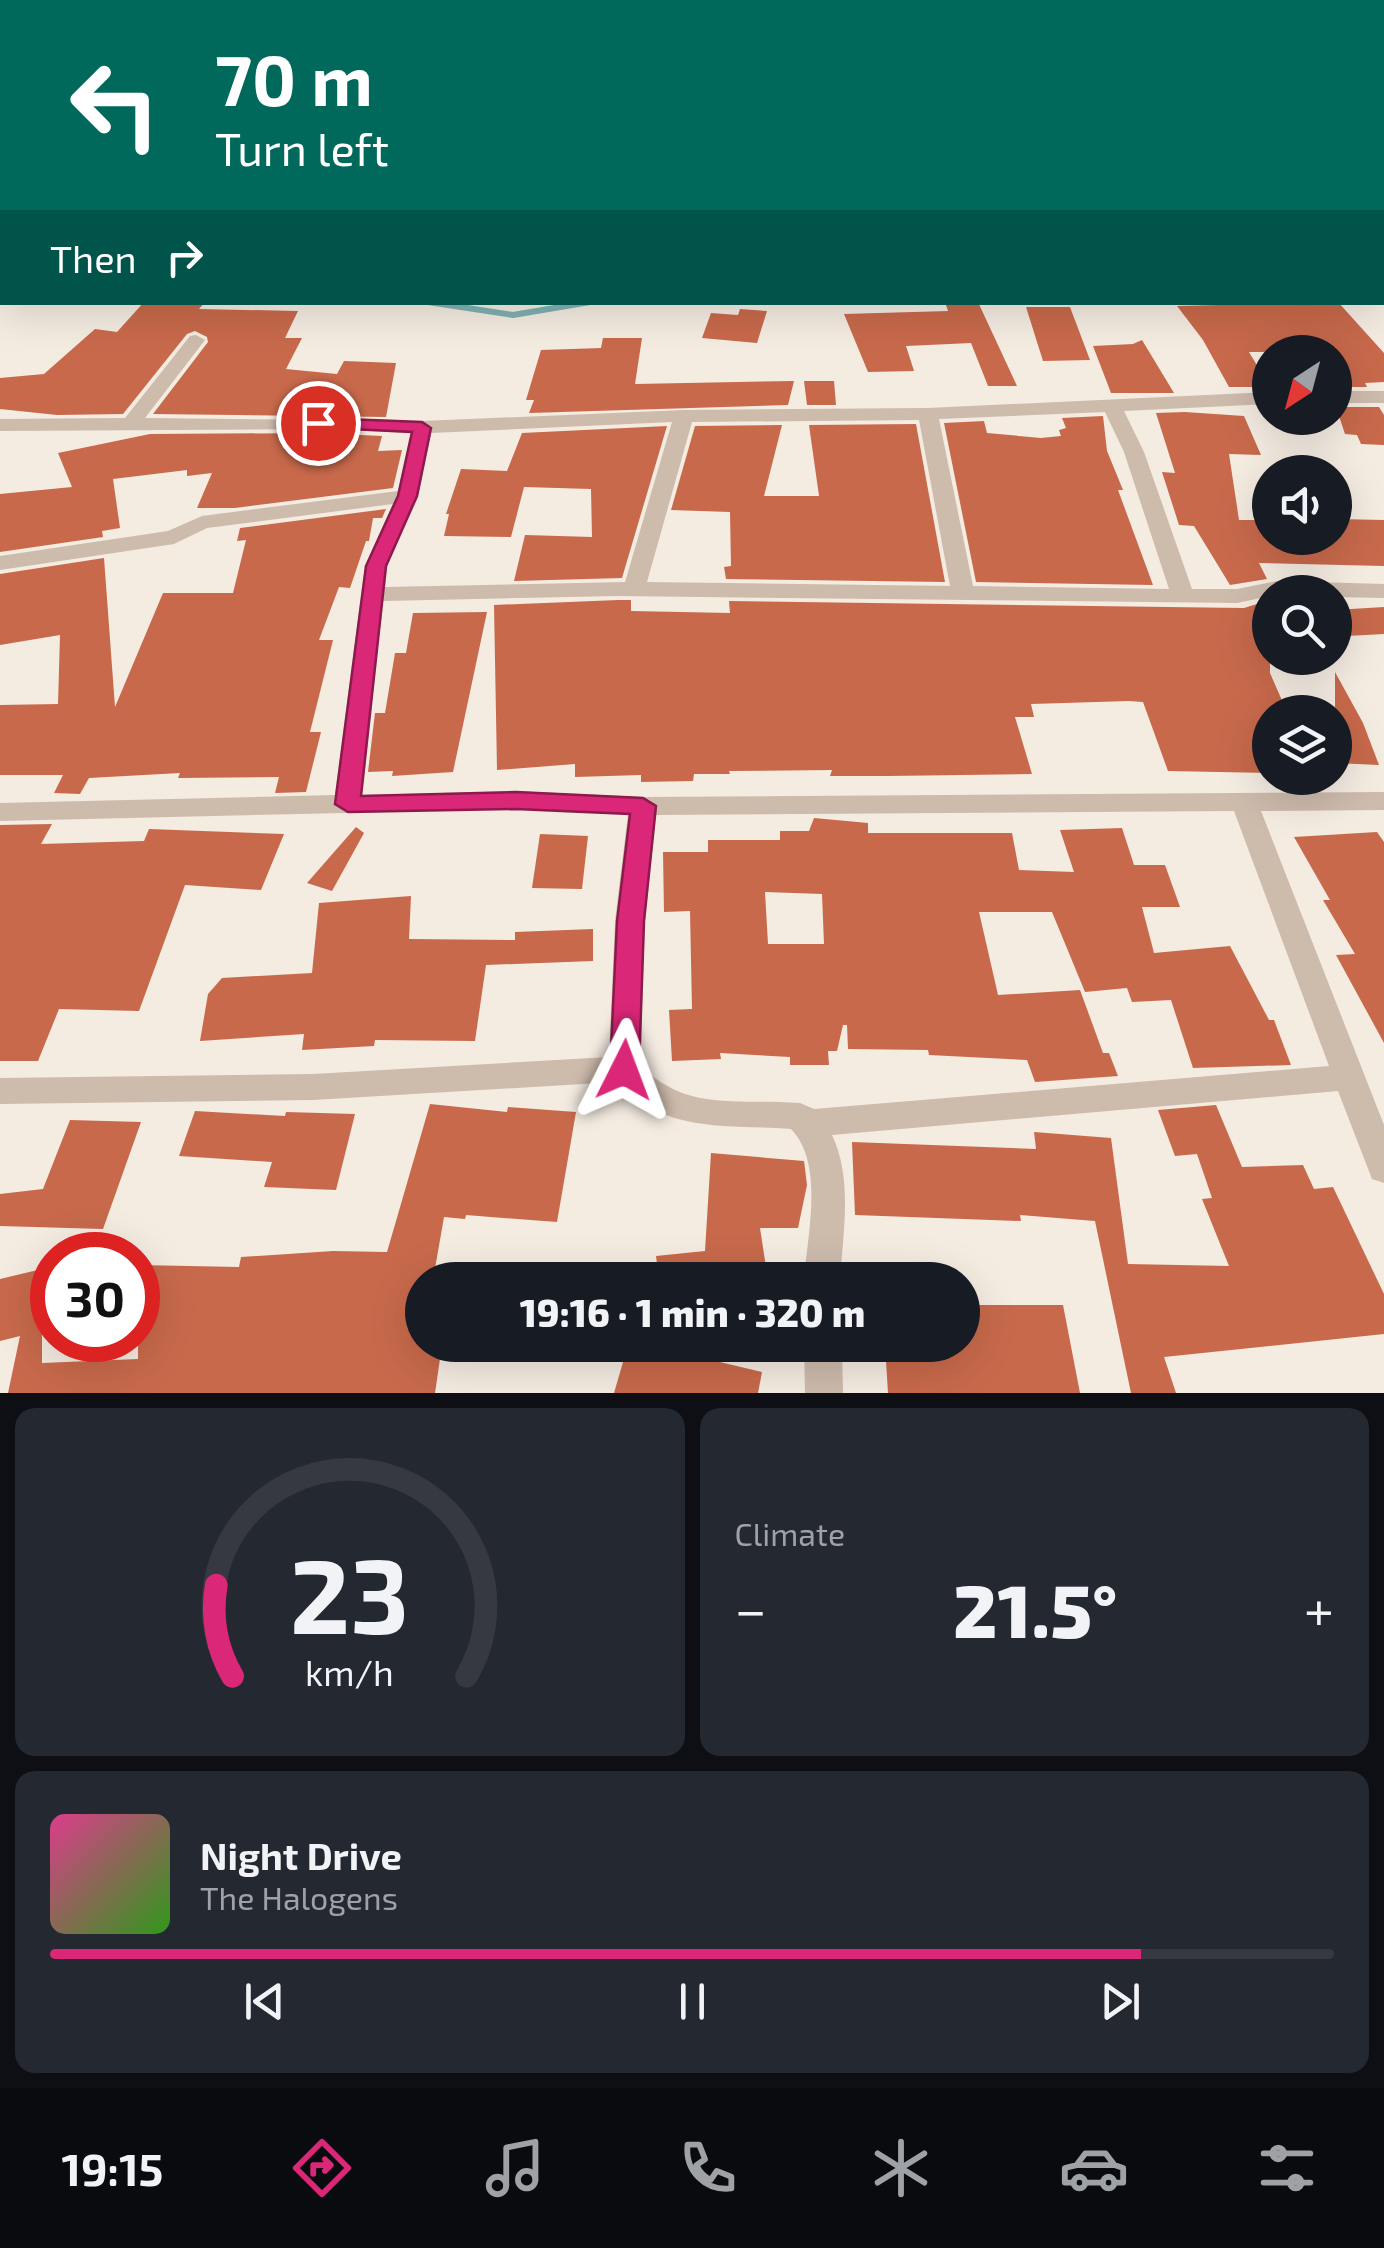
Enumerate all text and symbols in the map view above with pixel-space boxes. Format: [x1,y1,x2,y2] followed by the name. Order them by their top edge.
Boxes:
[215,36,373,120] text: 70 m
[50,40,180,170] icon: left
[215,121,389,175] text: Turn left
[157,230,212,285] icon: right
[50,235,137,281] text: Then
[1252,335,1352,435] north arrow
[1252,335,1352,795] map controls
[276,381,361,466] pin
[291,396,346,451] icon: arrive
[1252,455,1352,555] button: sound
[1252,575,1352,675] button: search
[1252,695,1352,795] button: layers
[572,1018,676,1122] position arrow
[30,1232,160,1362] speed limit sign: 30
[520,1289,865,1335] text: 19:16 · 1 min · 320 m
[735,1514,845,1552] text: Climate
[290,1530,409,1655] text: 23
[953,1563,1117,1653] text: 21.5°
[735,1575,767,1641] text: −
[1304,1575,1334,1641] text: +
[305,1650,394,1693] text: km/h
[200,1832,402,1878] text: Night Drive
[200,1878,398,1916] text: The Halogens
[237,1974,292,2029] icon: previous
[665,1974,720,2029] icon: pause
[1093,1974,1148,2029] icon: next
[287,2133,357,2203] icon: directions
[480,2133,550,2203] icon: music
[673,2133,743,2203] icon: phone
[866,2133,936,2203] icon: climate
[1059,2133,1129,2203] icon: car
[1252,2133,1322,2203] icon: filters
[62,2141,163,2195] text: 19:15

